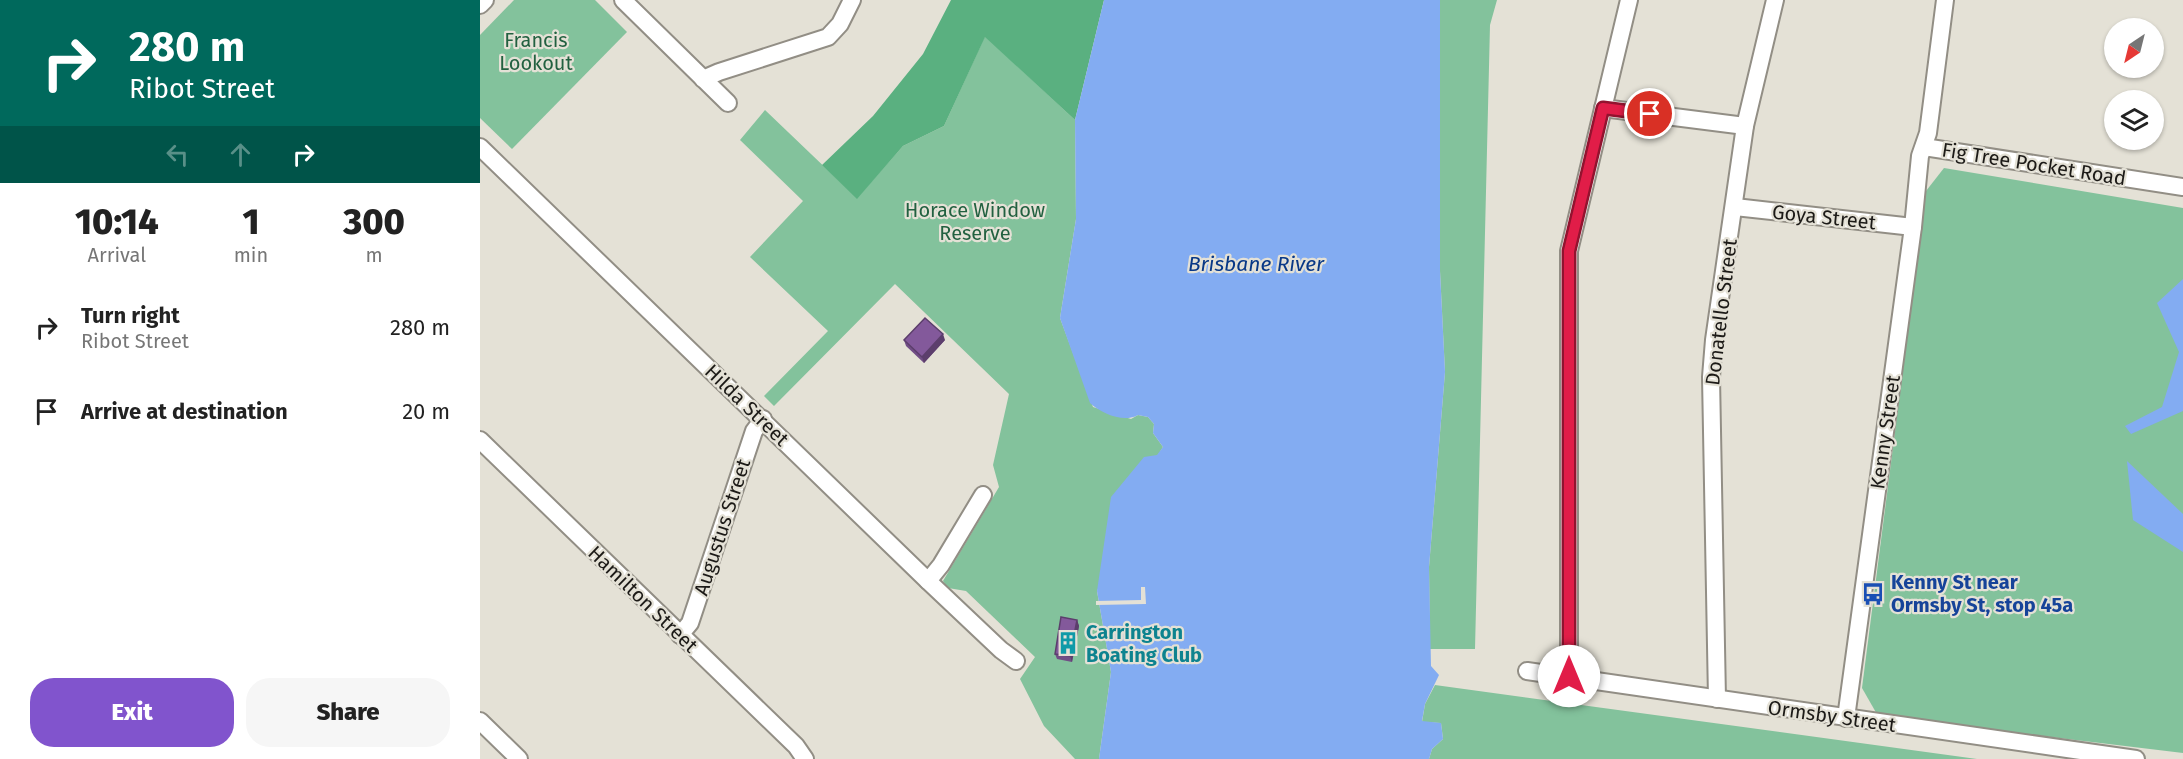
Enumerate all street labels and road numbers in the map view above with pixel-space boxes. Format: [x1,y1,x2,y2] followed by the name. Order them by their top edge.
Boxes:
[1940,138,2128,190] street label: Fig Tree Pocket Road
[1771,200,1878,234] street label: Goya Street
[1700,236,1742,387] street label: Donatello Street
[700,359,795,451] street label: Hilda Street
[1865,373,1905,491] street label: Kenny Street
[689,455,756,598] street label: Augustus Street
[583,541,703,658] street label: Hamilton Street
[1766,695,1898,737] street label: Ormsby Street

